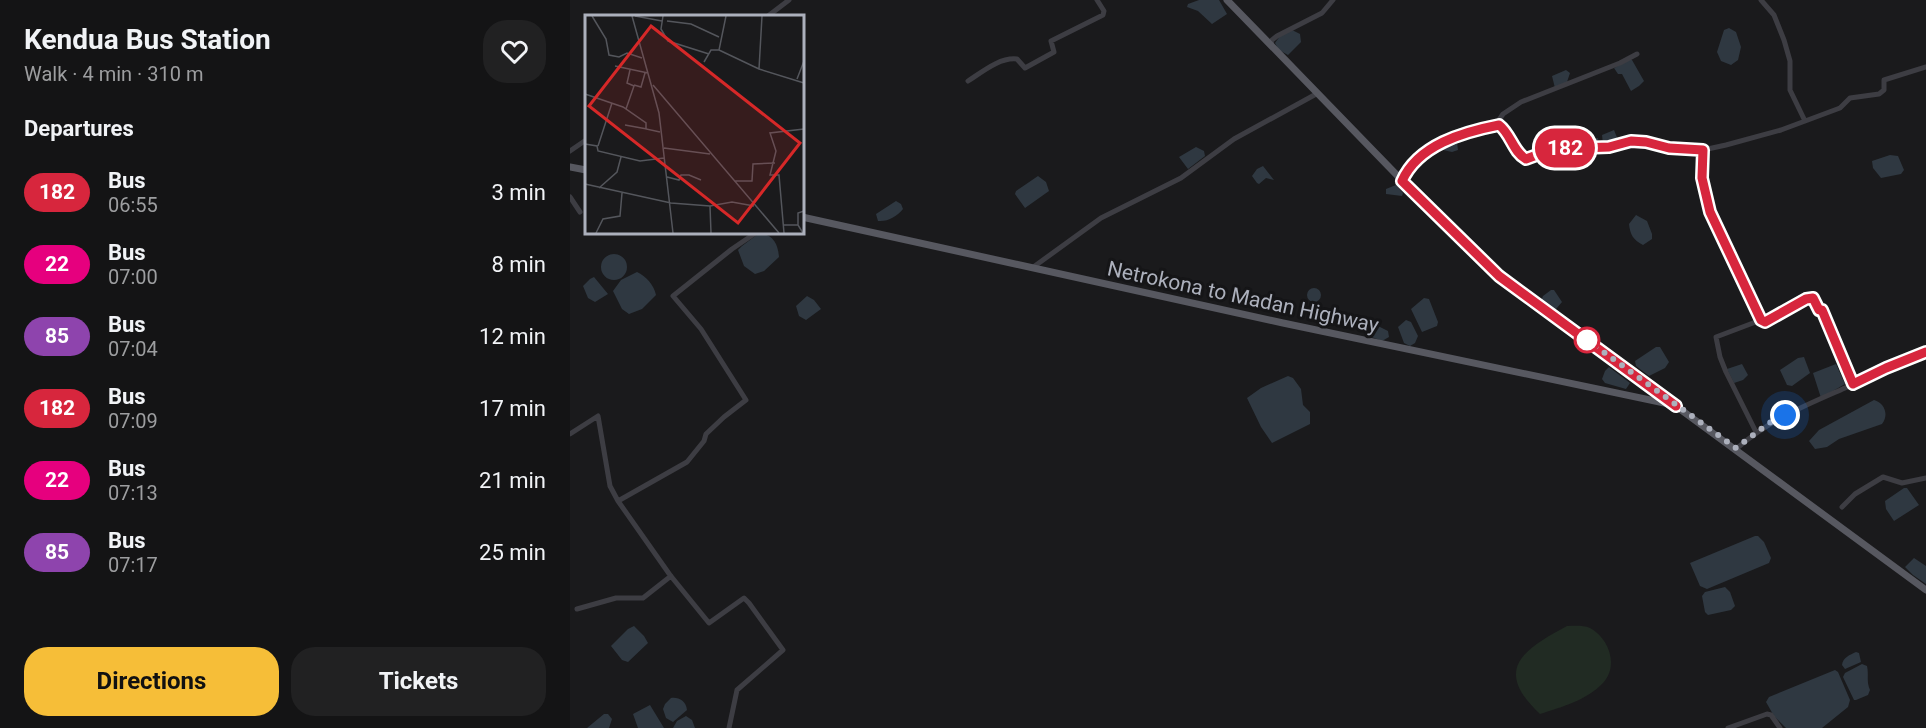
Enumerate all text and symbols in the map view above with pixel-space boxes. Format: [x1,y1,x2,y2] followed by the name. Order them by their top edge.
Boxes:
[585,15,804,234] inset map
[483,20,546,83] button: heart
[24,23,271,56] text: Kendua Bus Station
[24,62,203,86] text: Walk · 4 min · 310 m
[24,116,134,141] text: Departures
[1530,128,1600,168] line badge: 182
[1547,136,1583,160] text: 182
[108,168,146,193] text: Bus
[39,180,75,204] text: 182
[491,180,546,205] text: 3 min
[108,193,158,217] text: 06:55
[108,240,146,265] text: Bus
[45,252,69,276] text: 22
[491,252,546,277] text: 8 min
[1105,256,1381,338] street label: Netrokona to Madan Highway
[108,265,158,289] text: 07:00
[108,312,146,337] text: Bus
[45,324,69,348] text: 85
[479,324,546,349] text: 12 min
[1574,327,1600,353] unlabelled marker
[108,337,158,361] text: 07:04
[108,384,146,409] text: Bus
[39,396,75,420] text: 182
[479,396,546,421] text: 17 min
[1770,400,1800,430] your location
[108,409,158,433] text: 07:09
[108,456,146,481] text: Bus
[45,468,69,492] text: 22
[479,468,546,493] text: 21 min
[108,481,158,505] text: 07:13
[108,528,146,553] text: Bus
[45,540,69,564] text: 85
[479,540,546,565] text: 25 min
[108,553,158,577] text: 07:17
[24,647,279,716] button: Directions
[291,647,546,716] button: Tickets

